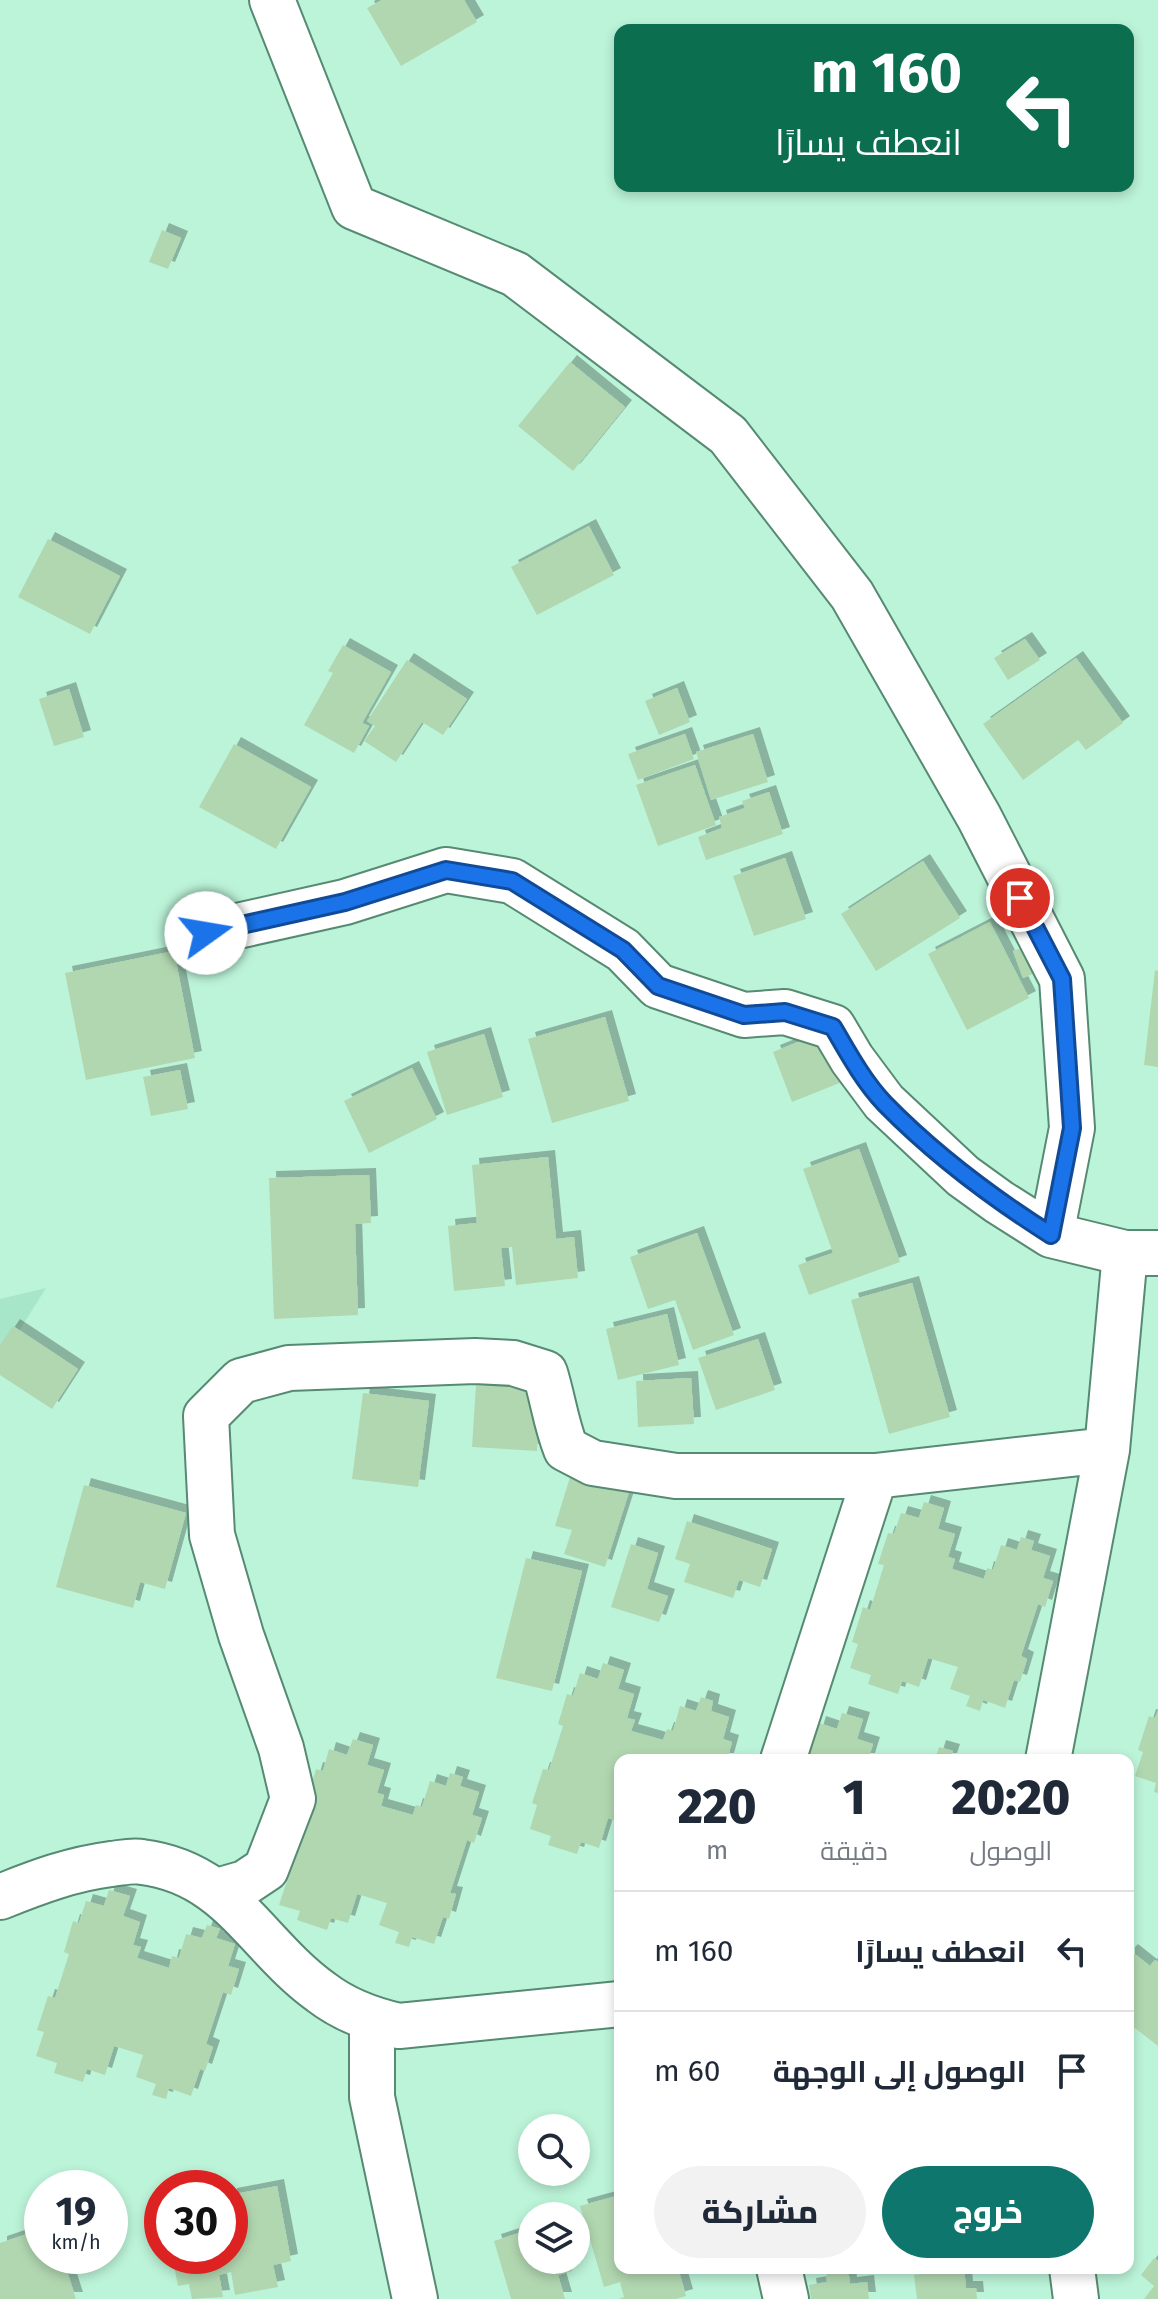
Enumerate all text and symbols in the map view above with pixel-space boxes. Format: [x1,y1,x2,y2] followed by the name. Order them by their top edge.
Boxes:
[811,40,962,107] text: 160 m
[990,56,1094,160] icon: left
[775,121,962,165] text: انعطف يسارًا
[986,864,1054,932] pin
[998,876,1042,920] icon: arrive
[164,891,248,975] position arrow
[843,1769,865,1827] text: 1
[952,1769,1070,1827] text: 20:20
[678,1778,756,1836] text: 220
[706,1835,728,1866] text: m
[820,1836,888,1867] text: دقيقة
[969,1836,1052,1867] text: الوصول
[1050,1929,1094,1973] icon: left
[654,1933,733,1969] text: 160 m
[855,1934,1026,1970] text: انعطف يسارًا
[1050,2049,1094,2093] icon: arrive
[654,2053,720,2089] text: 60 m
[773,2054,1026,2090] text: الوصول إلى الوجهة
[518,2114,590,2274] map controls
[518,2114,590,2186] button: search
[654,2166,866,2258] button: مشاركة
[882,2166,1094,2258] button: خروج
[144,2170,248,2274] speed limit sign: 30
[56,2188,96,2236] text: 19
[518,2202,590,2274] button: layers
[51,2230,101,2254] text: km/h

